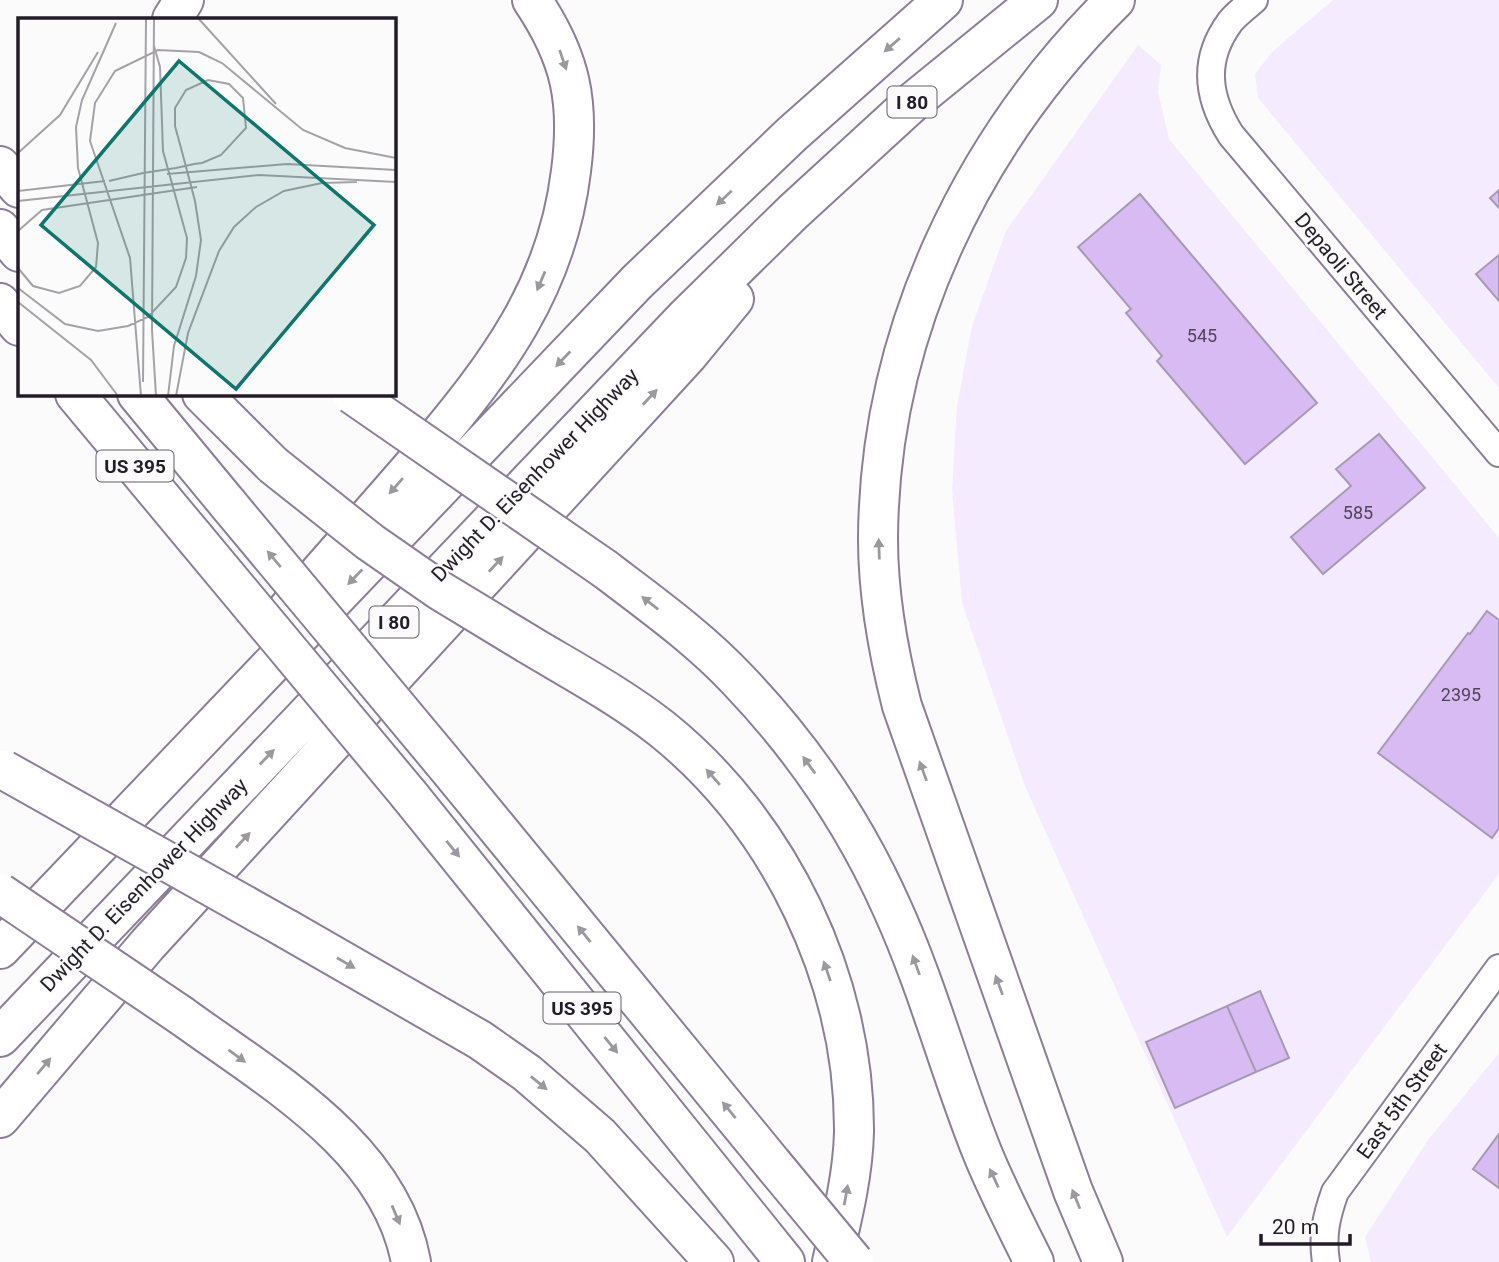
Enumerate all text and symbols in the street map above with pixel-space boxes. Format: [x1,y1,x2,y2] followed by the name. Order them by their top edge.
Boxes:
[18,18,396,396] inset map
[883,37,900,52] one-way arrow
[558,50,569,71] one-way arrow
[888,86,936,118] road number: I 80
[715,189,732,206] one-way arrow
[1290,208,1392,324] street label: Depaoli Street
[536,271,547,292] one-way arrow
[1187,325,1217,346] house number: 545
[555,350,571,367] one-way arrow
[427,363,644,587] street label: Dwight D. Eisenhower Highway
[642,388,657,405] one-way arrow
[96,450,174,481] road number: US 395
[389,477,404,494] one-way arrow
[1343,502,1373,523] house number: 585
[873,537,885,559] one-way arrow
[267,550,282,567] one-way arrow
[488,555,504,573] one-way arrow
[347,568,364,585] one-way arrow
[641,597,659,611] one-way arrow
[370,607,418,638] road number: I 80
[1441,684,1481,705] house number: 2395
[258,748,275,765] one-way arrow
[802,756,816,774] one-way arrow
[917,760,928,781] one-way arrow
[705,769,721,786] one-way arrow
[36,773,253,997] street label: Dwight D. Eisenhower Highway
[235,831,251,849] one-way arrow
[445,841,460,858] one-way arrow
[577,926,592,944] one-way arrow
[910,954,921,975] one-way arrow
[336,957,355,969] one-way arrow
[821,961,832,982] one-way arrow
[993,974,1004,995] one-way arrow
[544,992,620,1024] road number: US 395
[604,1036,619,1054] one-way arrow
[1352,1038,1452,1164] street label: East 5th Street
[228,1049,247,1063] one-way arrow
[36,1057,52,1075] one-way arrow
[530,1075,548,1089] one-way arrow
[721,1102,736,1120] one-way arrow
[988,1168,1000,1188] one-way arrow
[841,1184,852,1206] one-way arrow
[1070,1189,1081,1210] one-way arrow
[1261,1202,1350,1246] scale bar
[390,1205,401,1226] one-way arrow
[1272,1215,1319,1239] text: 20 m

